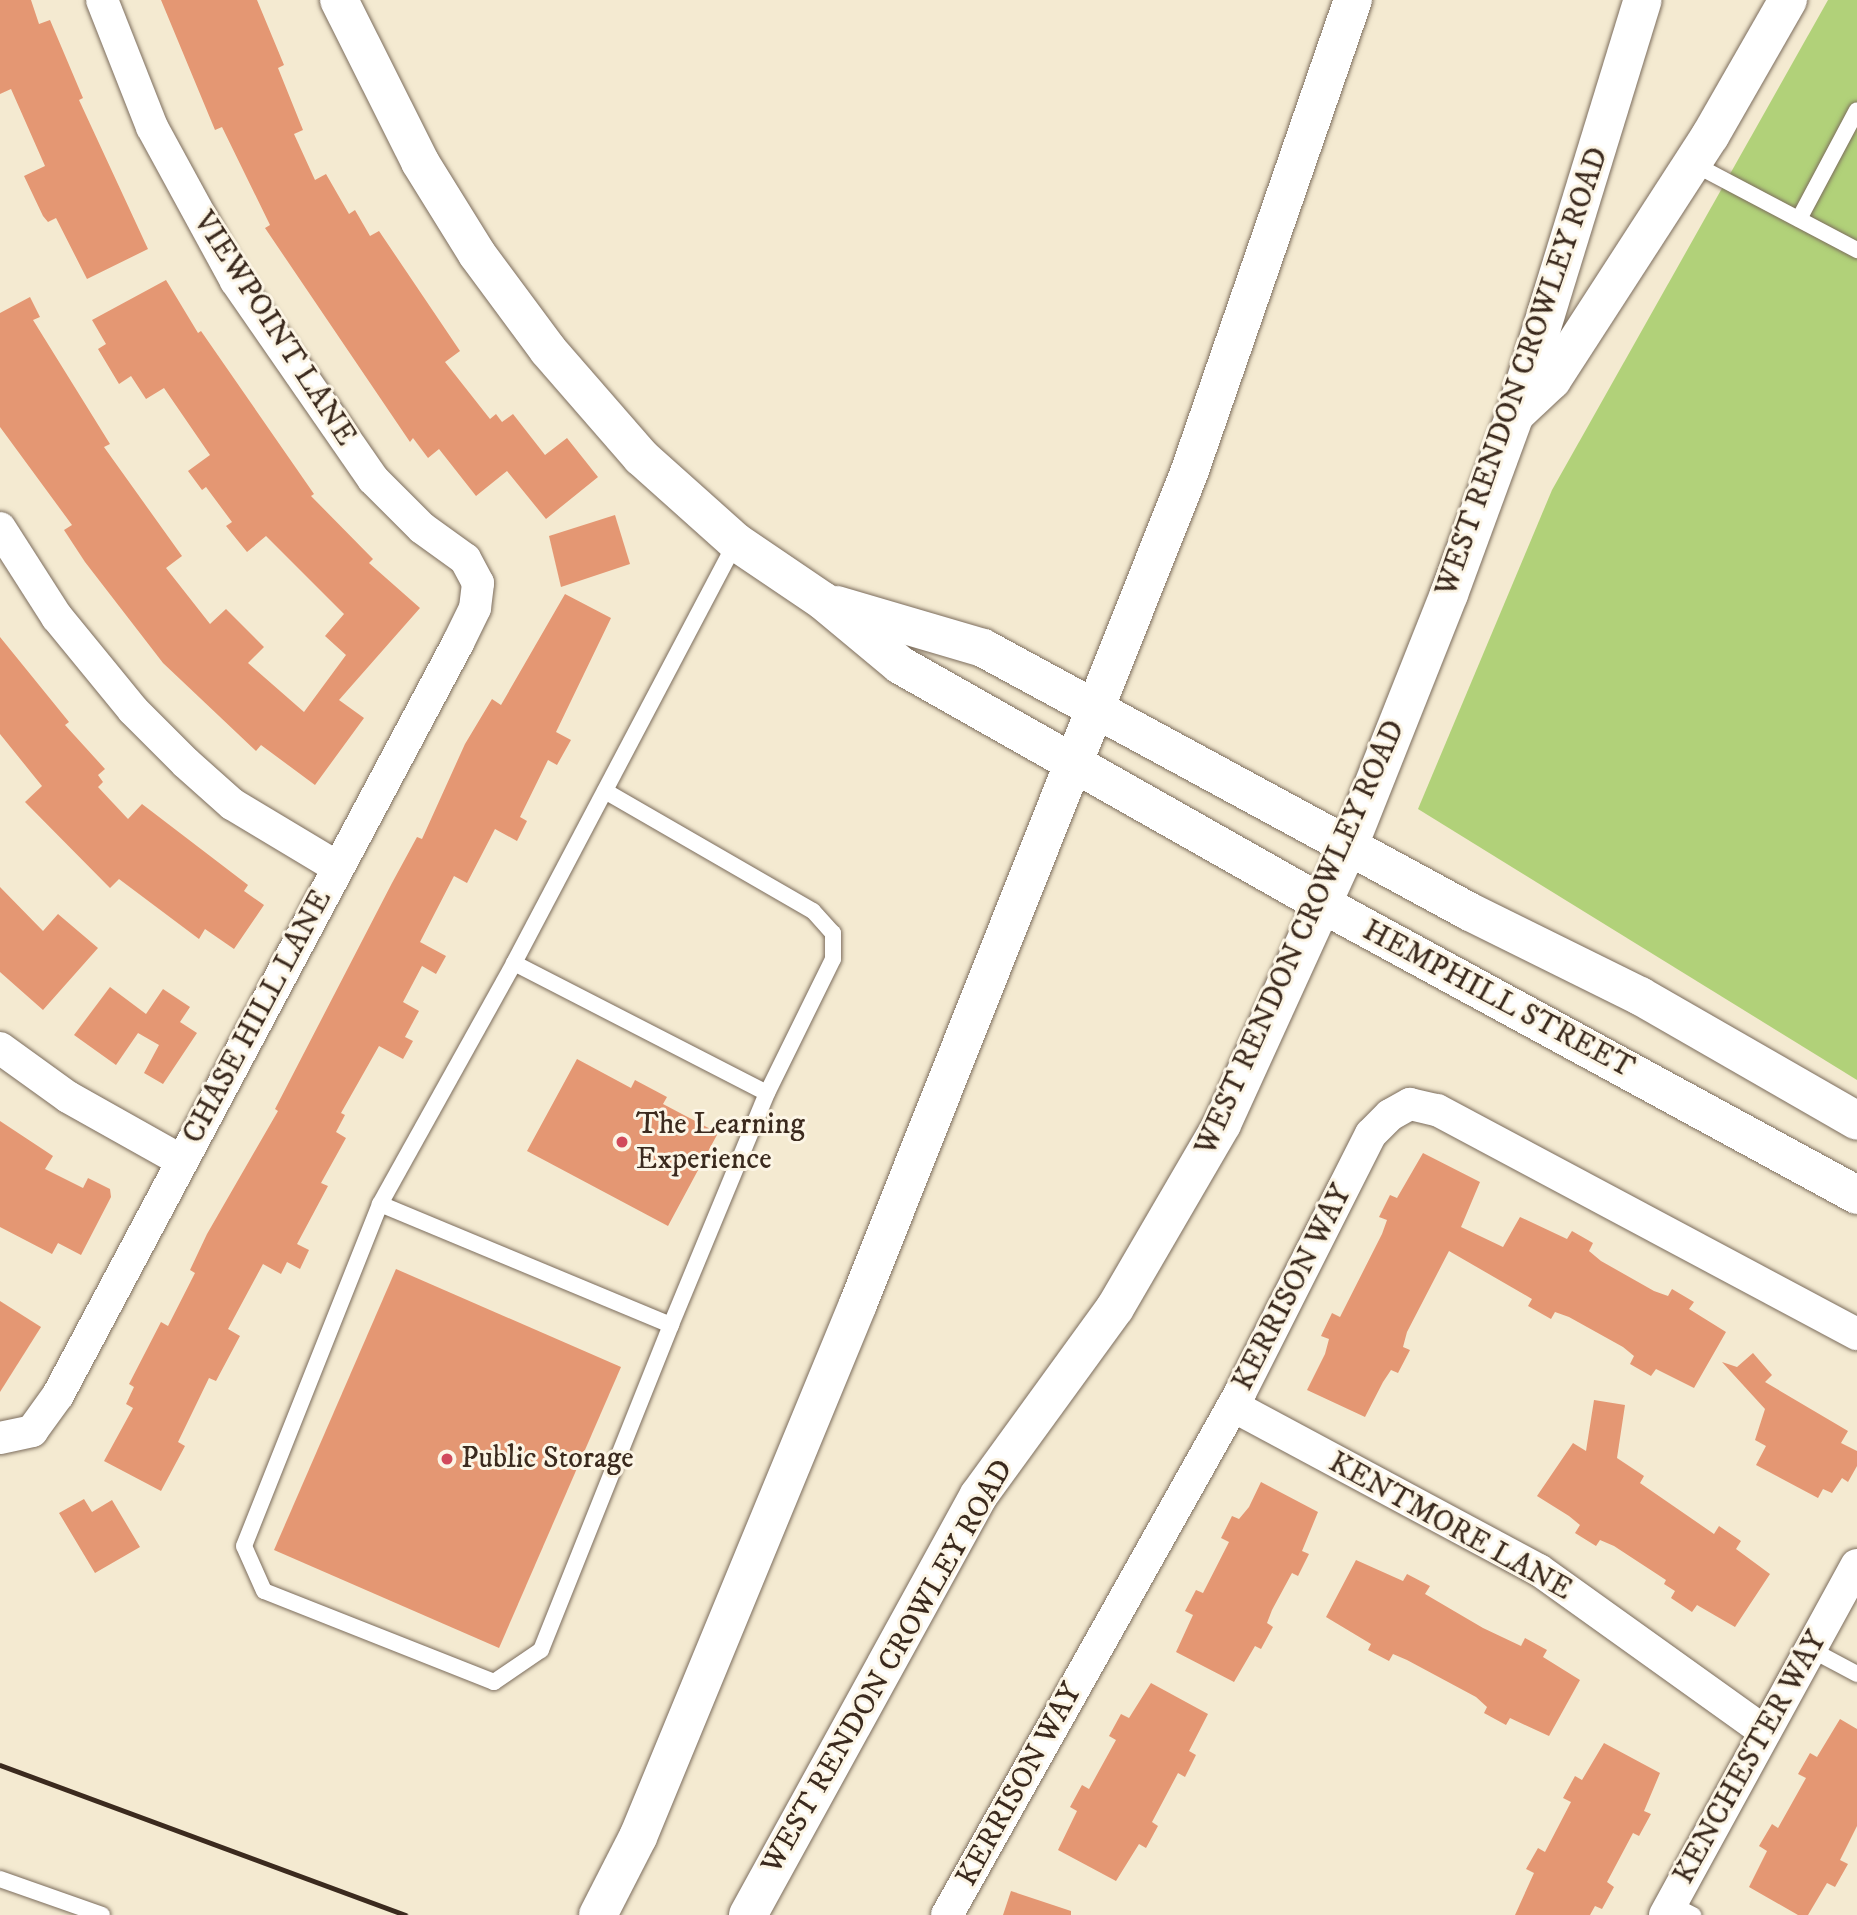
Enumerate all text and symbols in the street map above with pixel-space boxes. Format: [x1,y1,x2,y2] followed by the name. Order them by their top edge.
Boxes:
[1429,143,1617,601] street label: WEST RENDON CROWLEY ROAD
[185,205,363,453] street label: VIEWPOINT LANE
[1189,715,1413,1161] street label: WEST RENDON CROWLEY ROAD
[176,884,340,1150] street label: CHASE HILL LANE
[1356,913,1640,1087] street label: HEMPHILL STREET
[636,1107,805,1178] place label: The Learning Experience
[614,1134,630,1150] marker: The Learning Experience
[1226,1179,1360,1397] street label: KERRISON WAY
[461,1441,634,1477] place label: Public Storage
[1322,1445,1578,1609] street label: KENTMORE LANE
[439,1451,455,1467] marker: Public Storage
[754,1454,1022,1880] street label: WEST RENDON CROWLEY ROAD
[1667,1625,1835,1891] street label: KENCHESTER WAY
[949,1677,1091,1893] street label: KERRISON WAY

